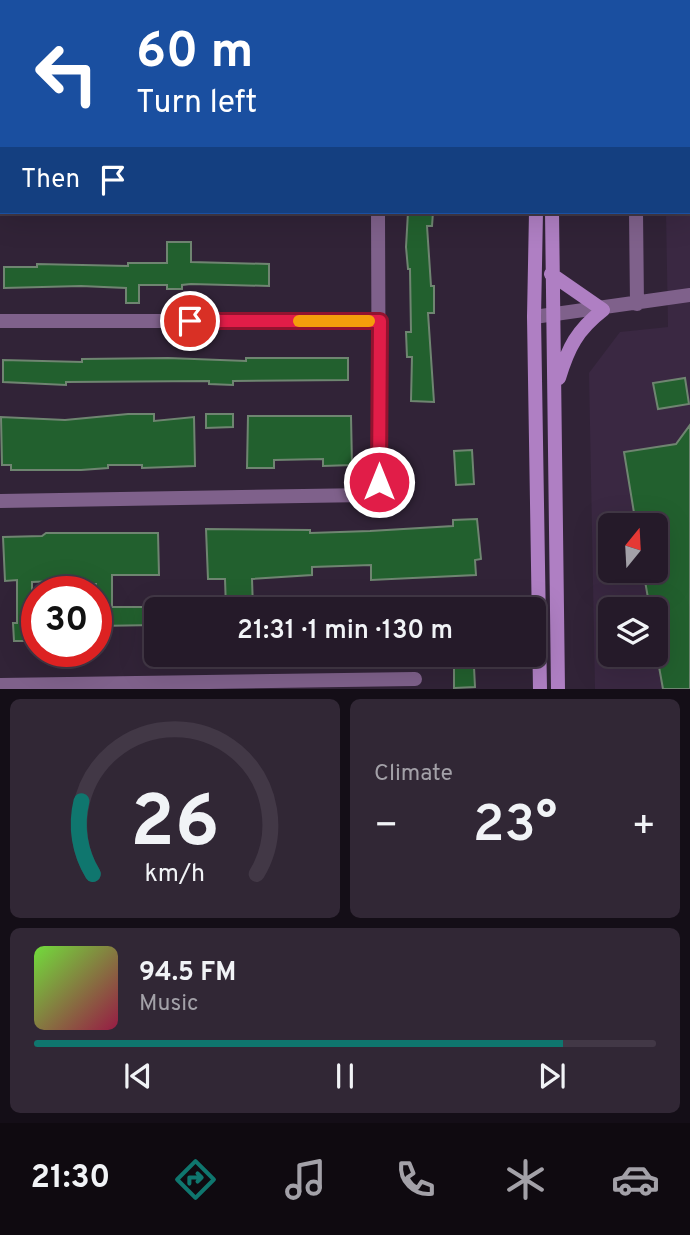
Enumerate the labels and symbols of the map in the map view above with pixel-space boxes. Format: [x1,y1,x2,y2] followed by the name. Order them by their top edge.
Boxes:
[160,291,220,351] pin
[342,445,416,519] position arrow
[598,513,668,583] north arrow
[21,576,112,667] speed limit sign: 30

